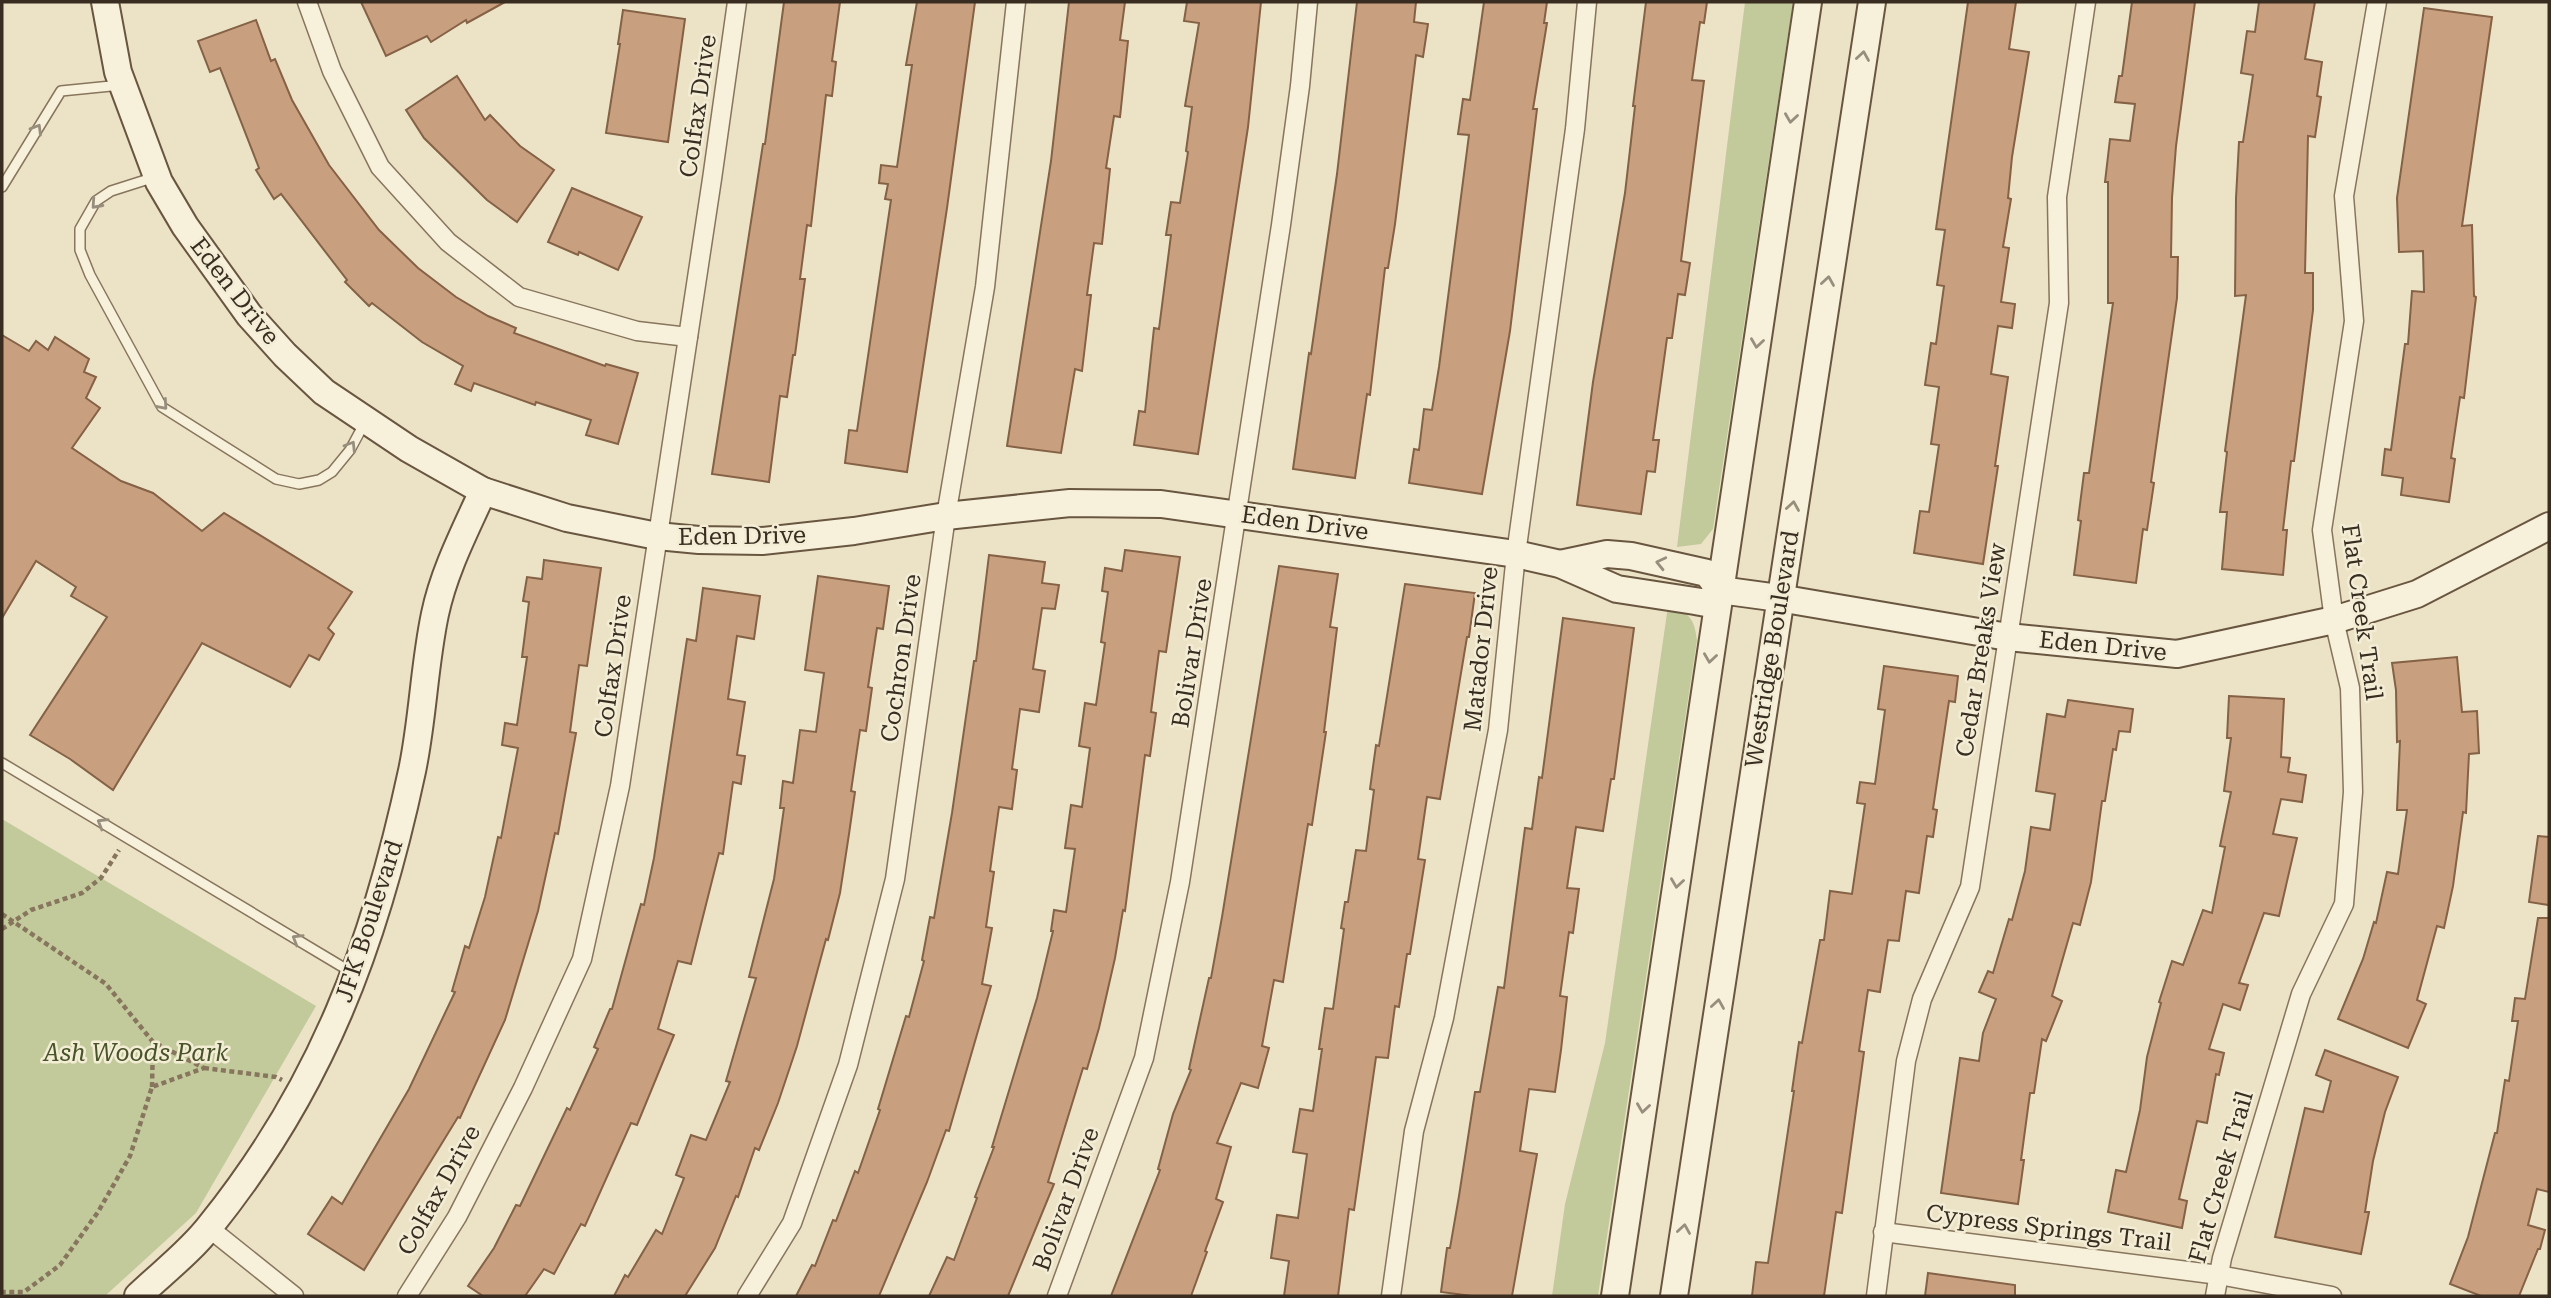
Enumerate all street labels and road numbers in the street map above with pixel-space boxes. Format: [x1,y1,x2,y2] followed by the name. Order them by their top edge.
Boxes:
[674,33,722,179] street label: Colfax Drive
[184,232,286,350] street label: Eden Drive
[1240,500,1370,546] street label: Eden Drive
[678,521,806,551] street label: Eden Drive
[2336,522,2388,702] street label: Flat Creek Trail
[1739,528,1805,770] street label: Westridge Boulevard
[1950,541,2012,759] street label: Cedar Breaks View
[1458,565,1504,733] street label: Matador Drive
[875,572,927,744] street label: Cochron Drive
[1166,576,1218,730] street label: Bolivar Drive
[589,593,637,739] street label: Colfax Drive
[2038,625,2168,667] street label: Eden Drive
[330,836,408,1006] street label: JFK Boulevard
[2183,1088,2259,1266] street label: Flat Creek Trail
[392,1120,486,1260] street label: Colfax Drive
[1027,1123,1105,1275] street label: Bolivar Drive
[1925,1199,2173,1257] street label: Cypress Springs Trail

